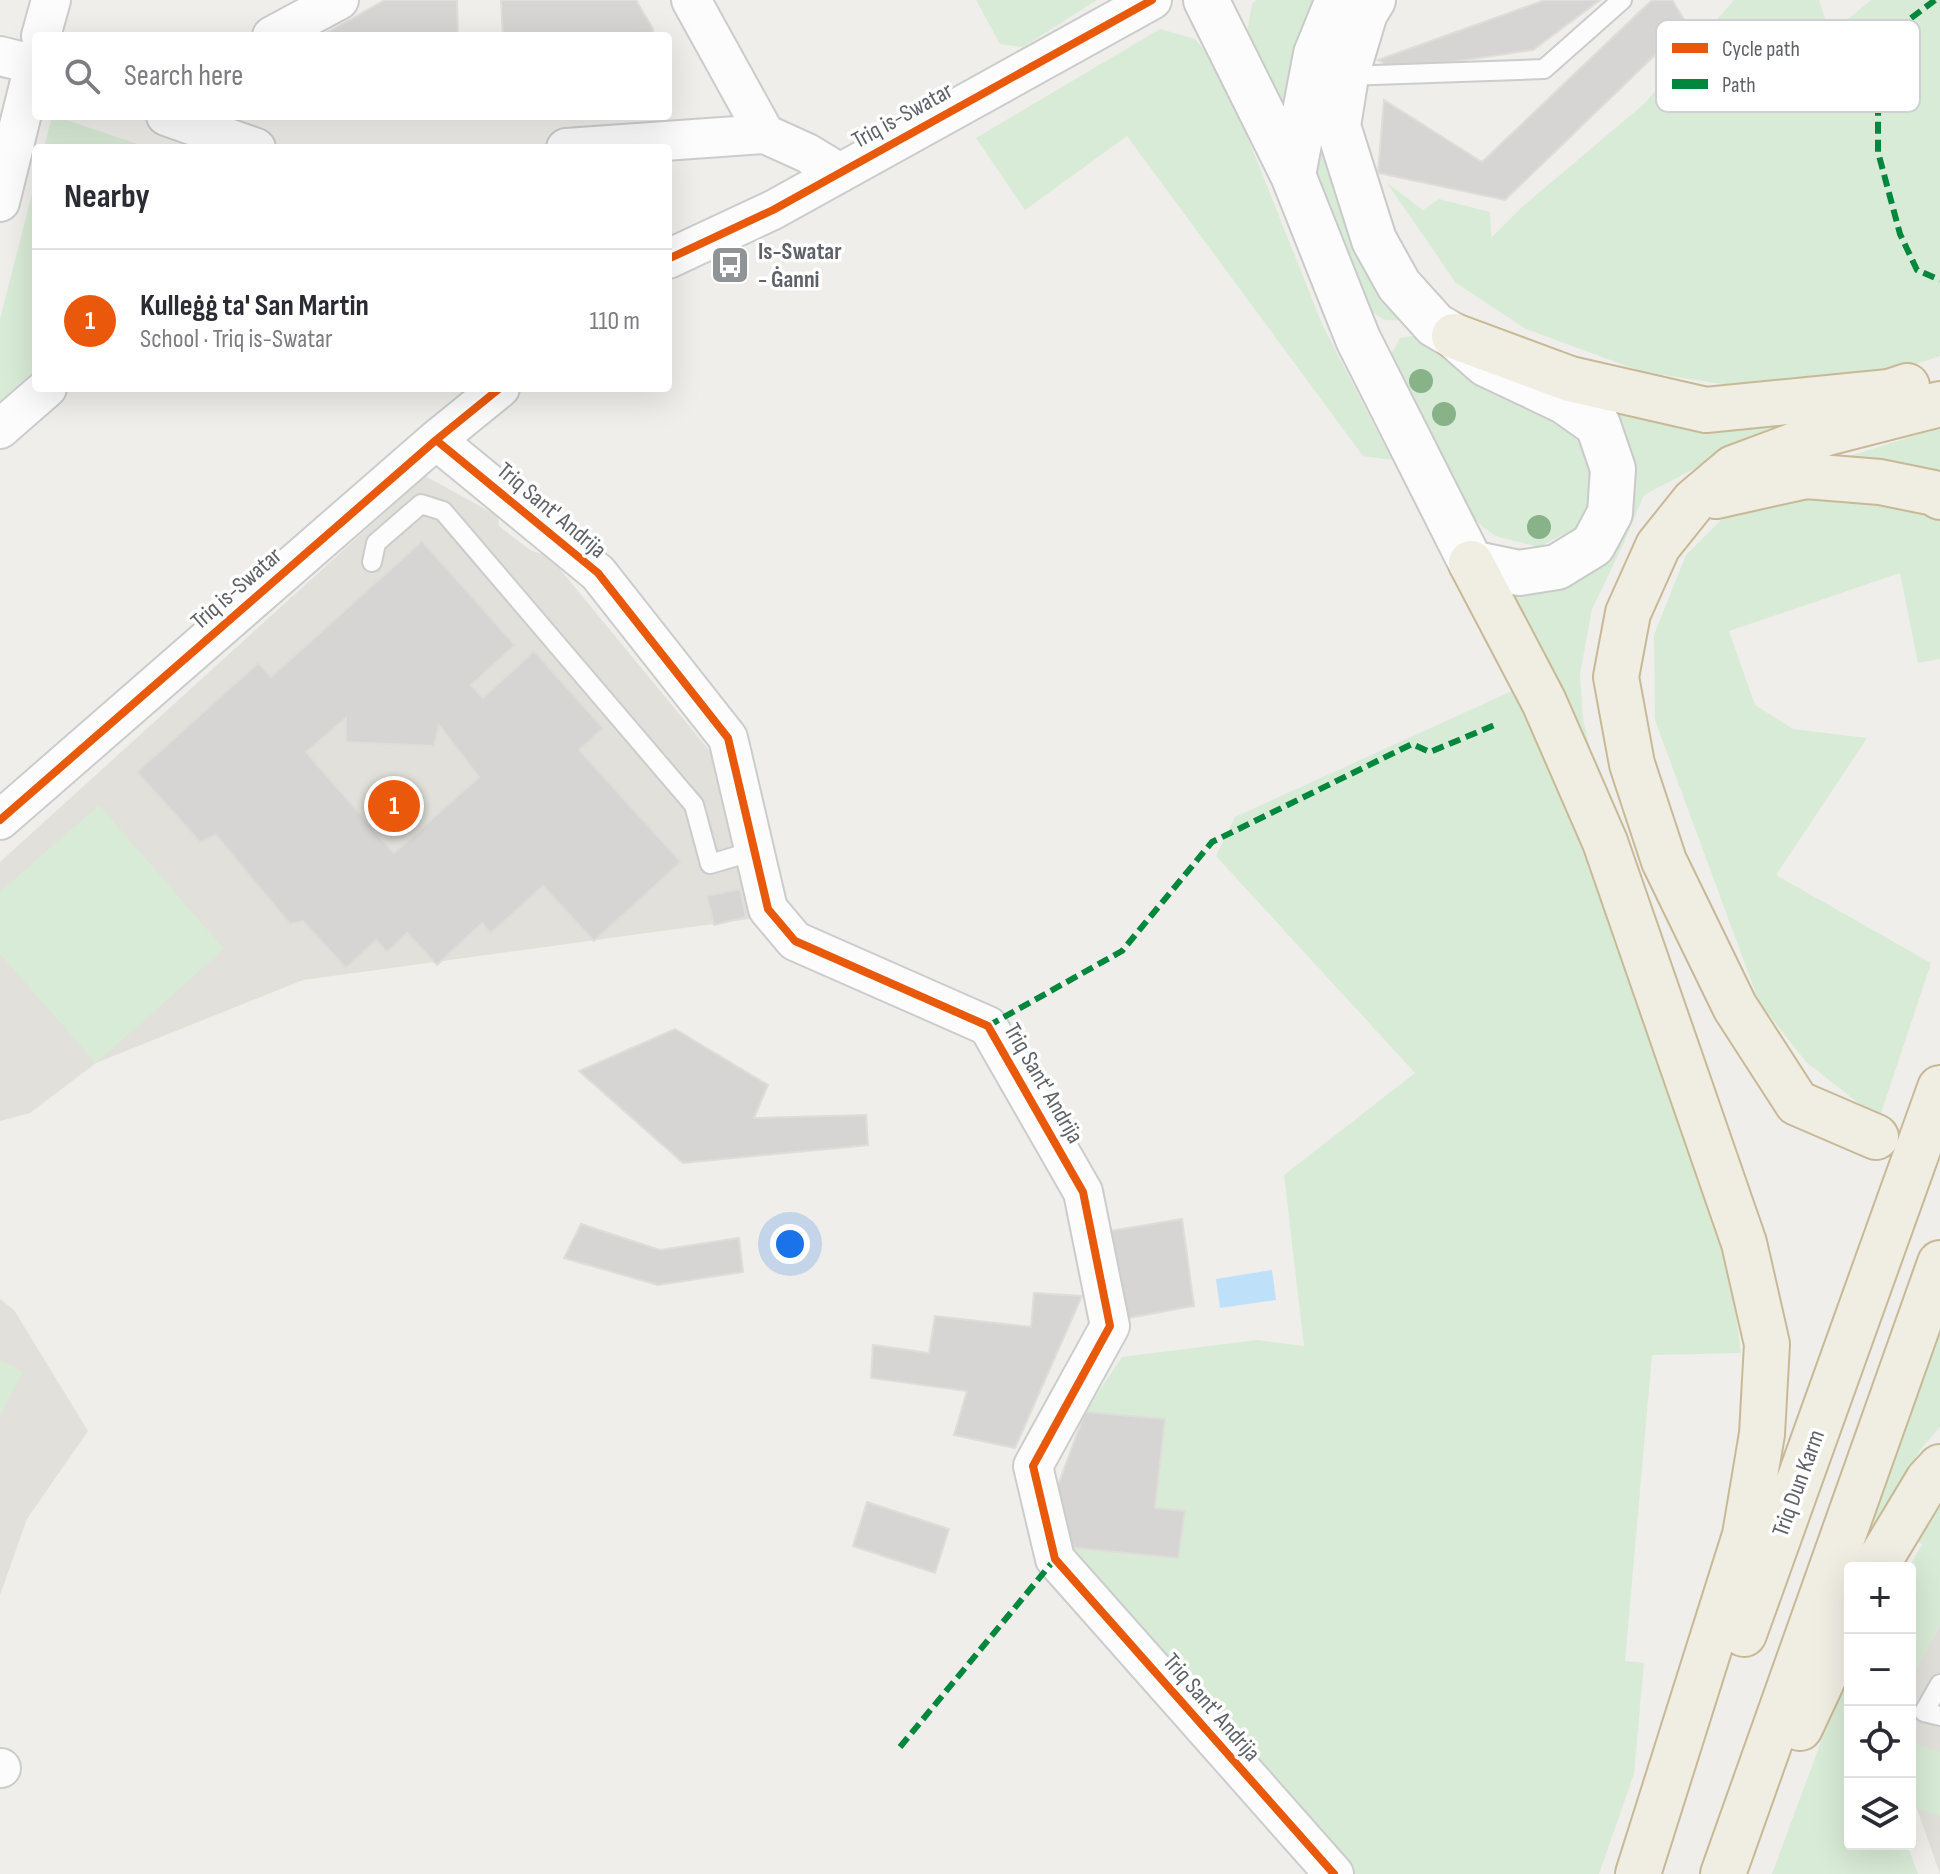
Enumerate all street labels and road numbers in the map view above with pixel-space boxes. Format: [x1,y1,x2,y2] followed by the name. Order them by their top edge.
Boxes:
[847,76,958,155] street label: Triq is-Swatar
[491,456,612,565] street label: Triq Sant' Andrija
[185,541,288,636] street label: Triq is-Swatar
[998,1018,1090,1148] street label: Triq Sant' Andrija
[1766,1426,1831,1540] street label: Triq Dun Karm
[1157,1647,1266,1767] street label: Triq Sant' Andrija

